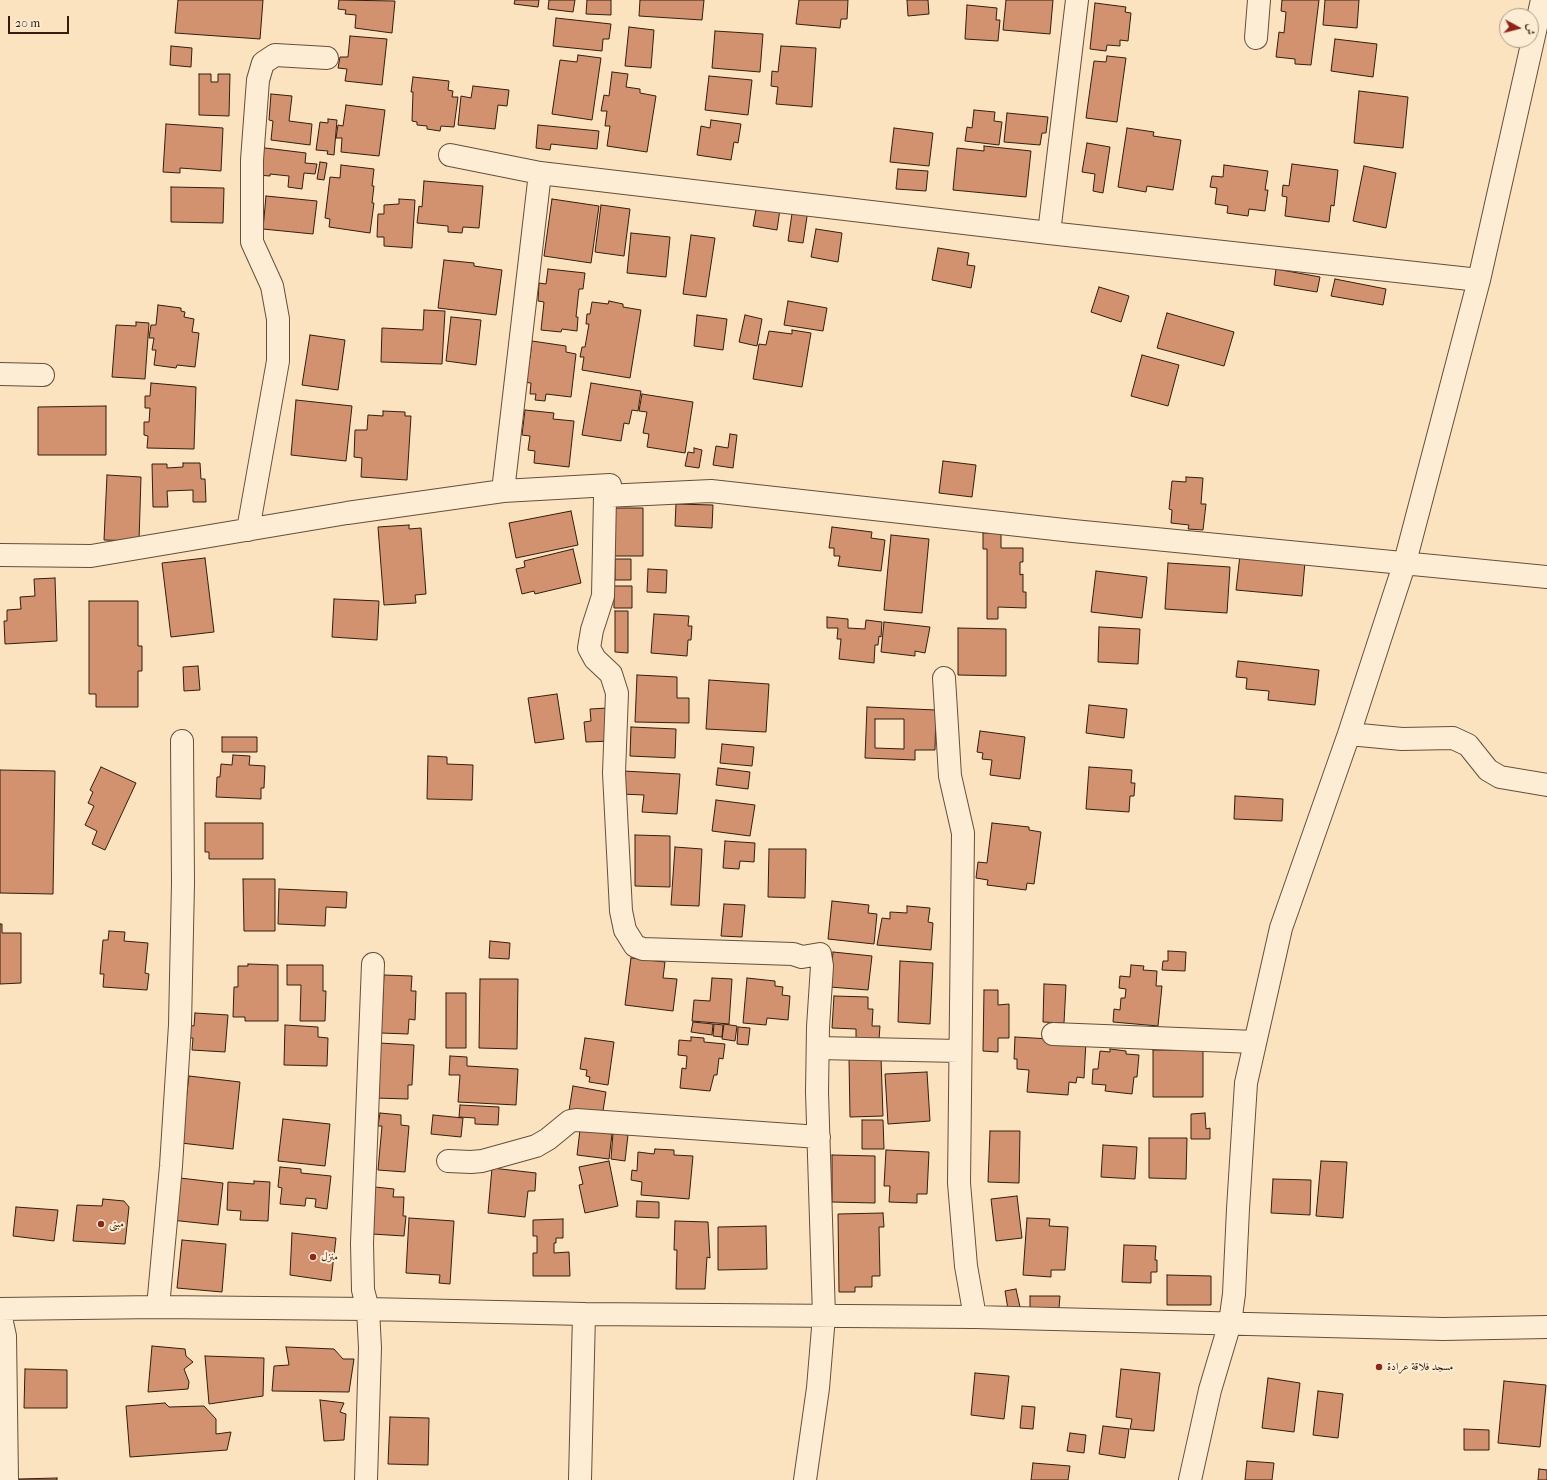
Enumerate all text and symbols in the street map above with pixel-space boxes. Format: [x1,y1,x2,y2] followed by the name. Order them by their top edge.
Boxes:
[10,8,71,34] scale bar
[1499,8,1539,48] north arrow
[15,16,40,30] text: 20 m
[1523,23,1538,36] text: ش
[109,1217,124,1231] place label: مبنى
[96,1219,106,1229] marker: مبنى
[321,1250,338,1264] place label: منزل
[308,1252,318,1262] marker: منزل
[1387,1360,1453,1374] place label: مسجد فلاقة عرادة
[1374,1362,1384,1372] marker: مسجد فلاقة عرادة

